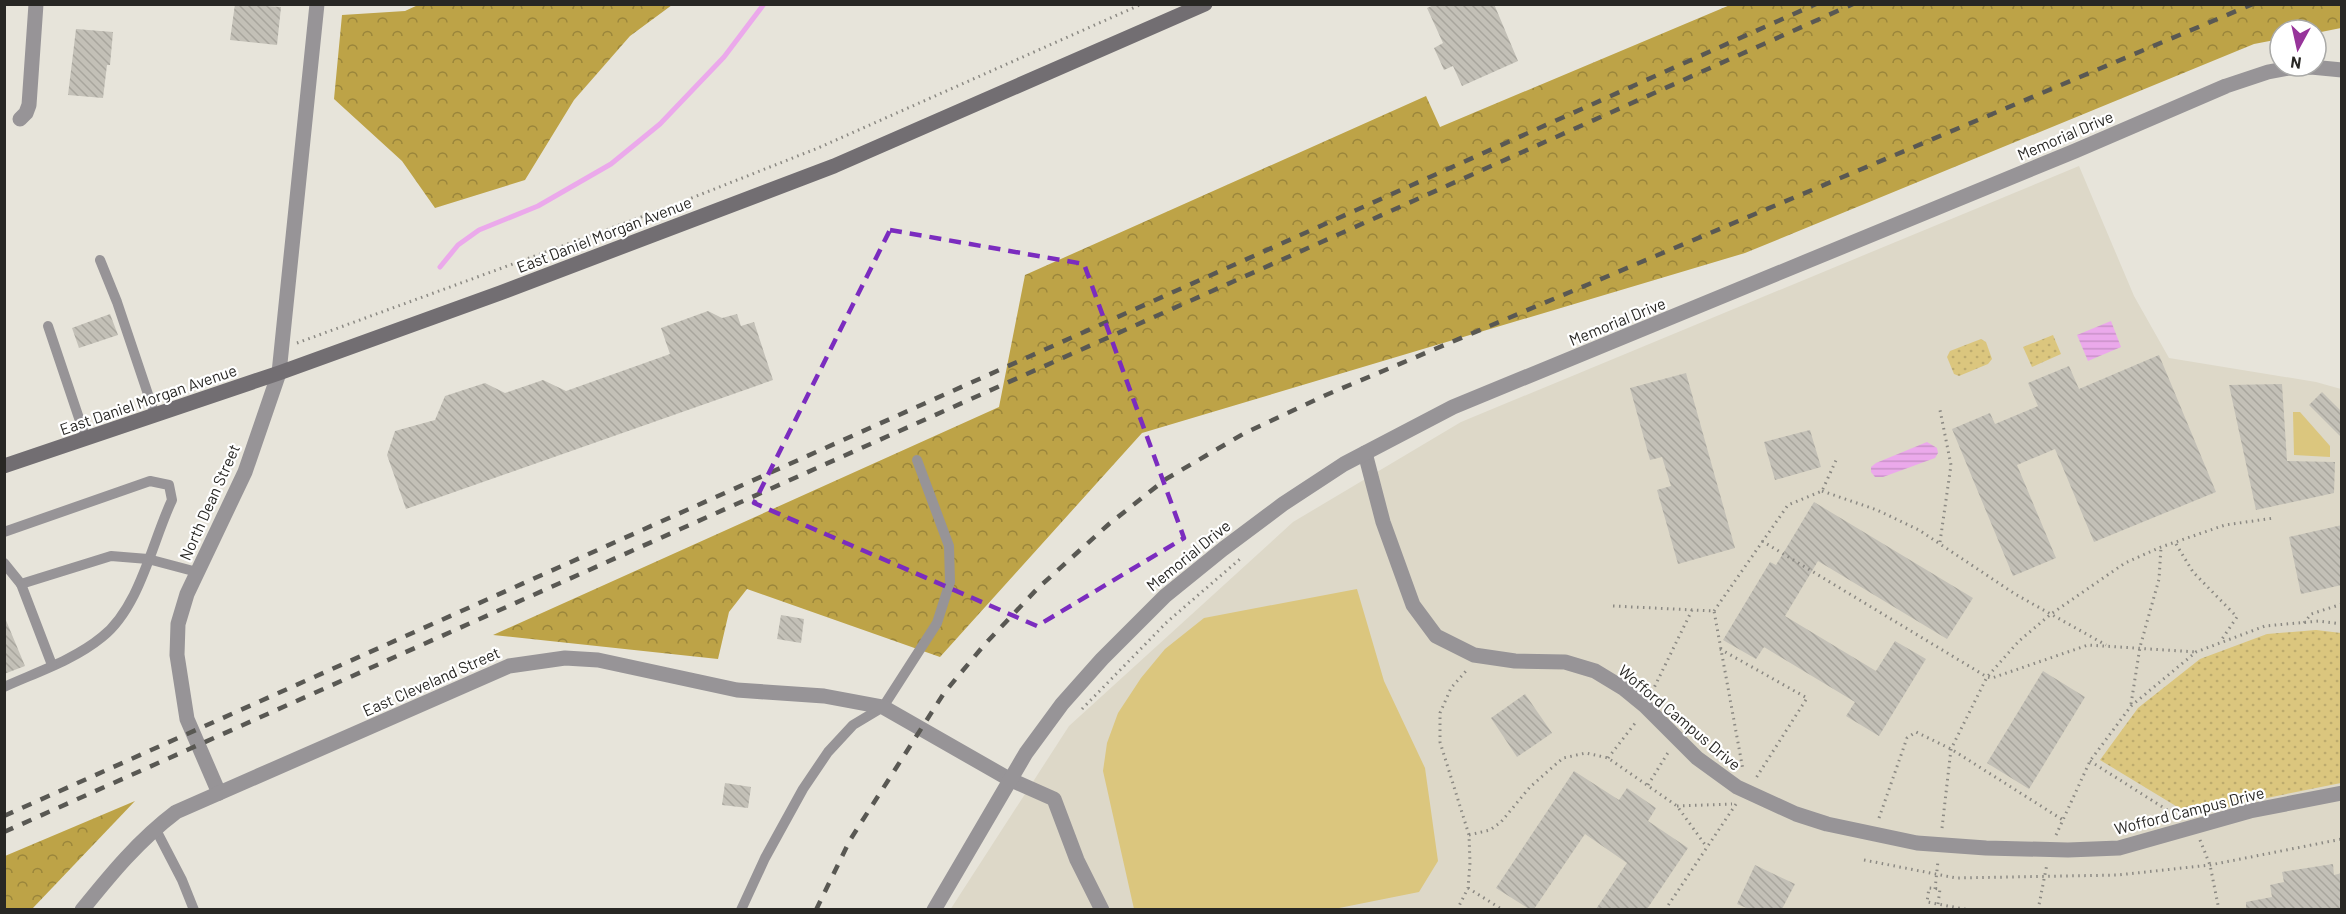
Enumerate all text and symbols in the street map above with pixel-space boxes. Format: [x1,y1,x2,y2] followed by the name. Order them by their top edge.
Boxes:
[2268,18,2328,78] north arrow
[2289,53,2302,73] text: N
[2014,106,2116,164] street label: Memorial Drive
[514,192,694,276] street label: East Daniel Morgan Avenue
[1566,293,1668,349] street label: Memorial Drive
[57,360,239,438] street label: East Daniel Morgan Avenue
[175,441,243,563] street label: North Dean Street
[1142,515,1234,595] street label: Memorial Drive
[359,642,503,720] street label: East Cleveland Street
[1615,660,1745,774] street label: Wofford Campus Drive
[2112,782,2266,838] street label: Wofford Campus Drive

